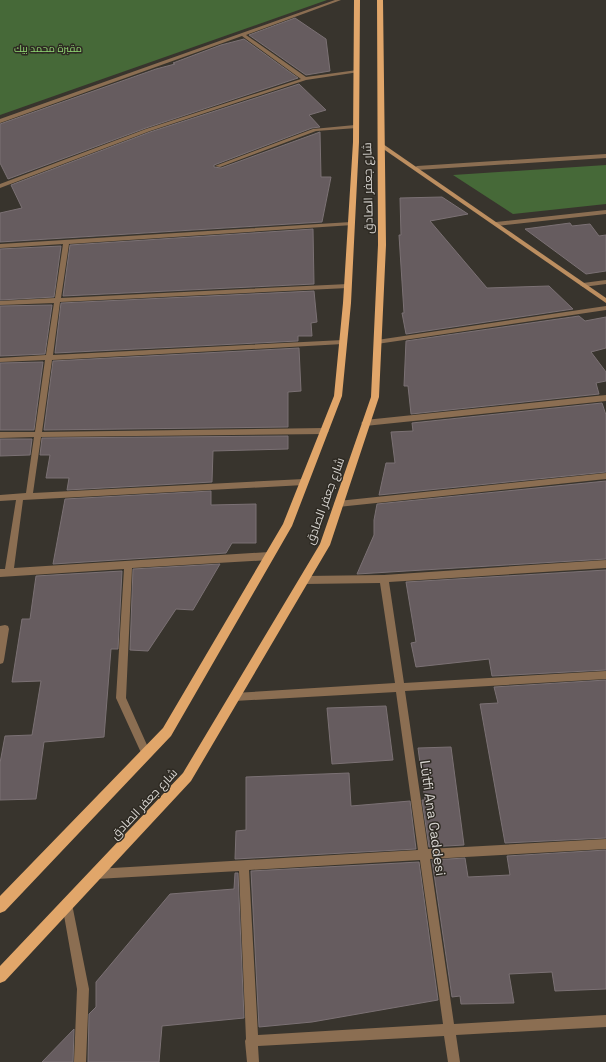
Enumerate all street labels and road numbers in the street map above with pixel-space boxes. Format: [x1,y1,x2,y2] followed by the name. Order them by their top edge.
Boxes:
[359,142,377,234] street label: شارع جعفر الصادق
[302,455,348,547] street label: شارع جعفر الصادق
[416,759,450,877] street label: Lütfi Ana Caddesi
[107,765,181,843] street label: شارع جعفر الصادق

